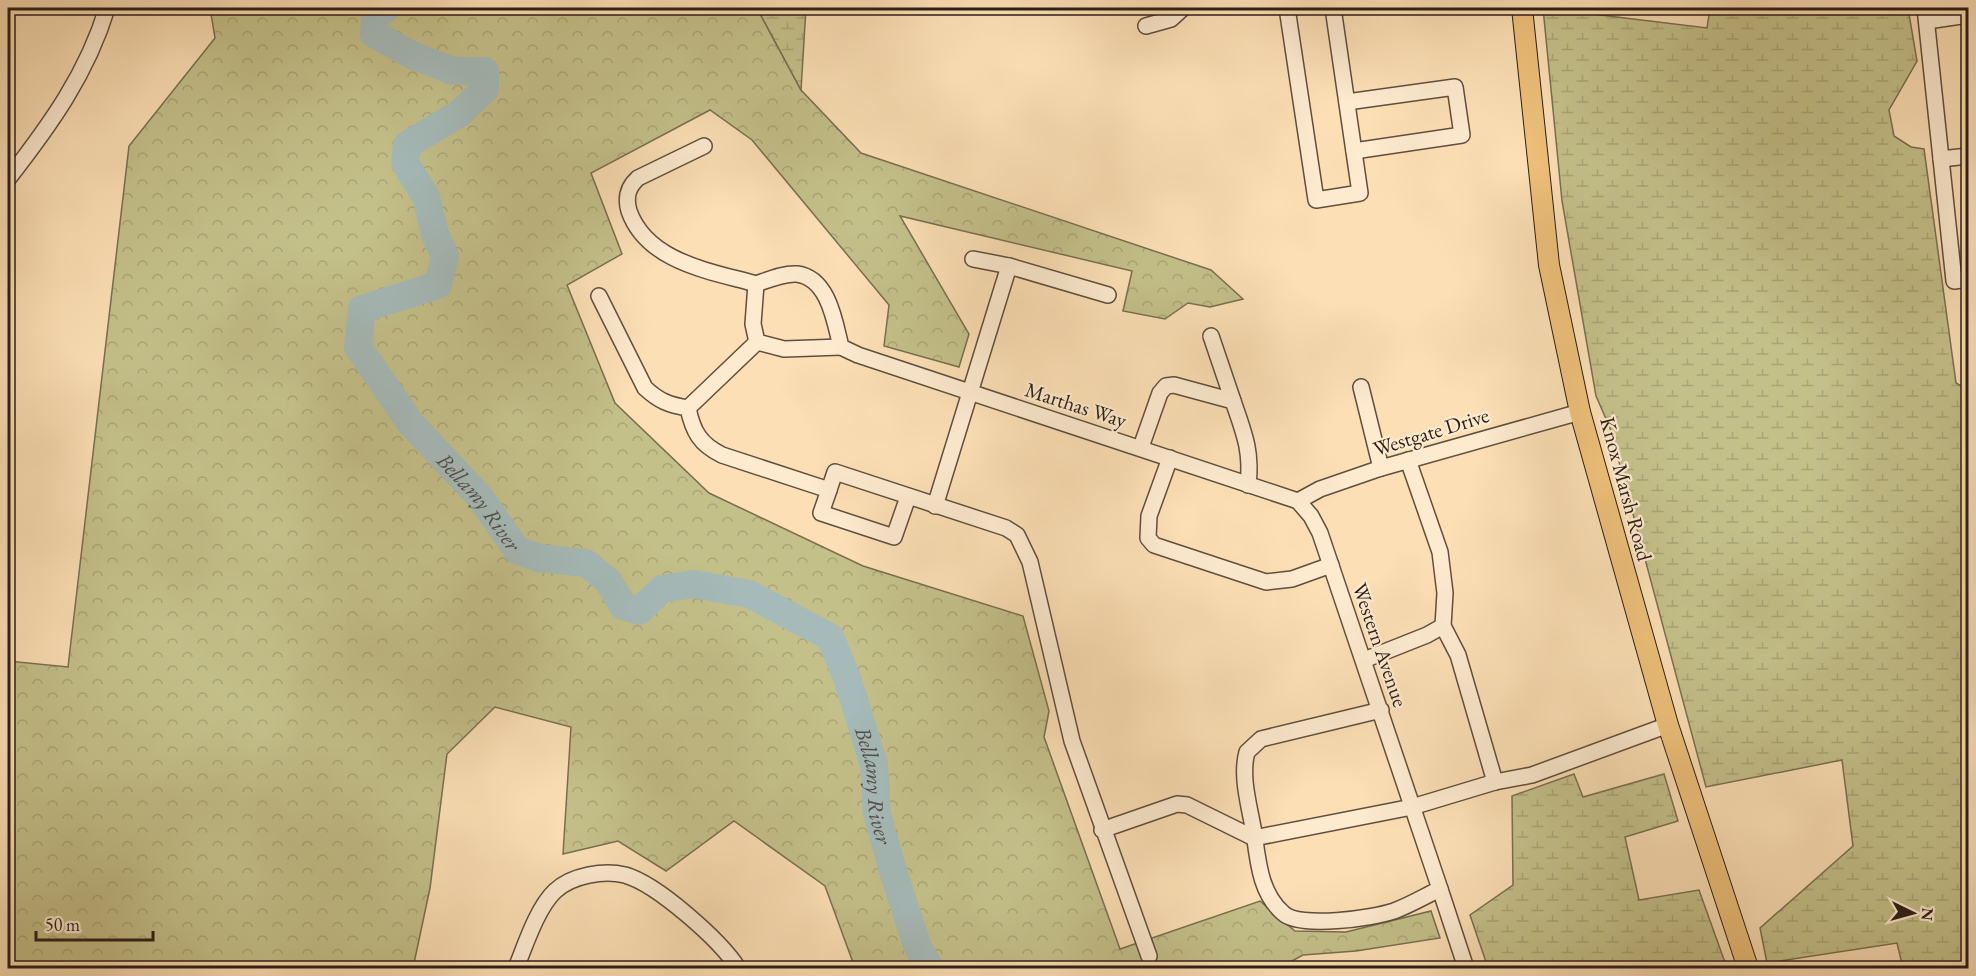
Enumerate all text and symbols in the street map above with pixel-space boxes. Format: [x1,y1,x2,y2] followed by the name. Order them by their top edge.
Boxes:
[1022,375,1131,434] street label: Marthas Way
[1369,401,1492,462] street label: Westgate Drive
[1594,414,1659,564] street label: Knox Marsh Road
[430,446,528,558] water label: Bellamy River
[1347,579,1414,710] street label: Western Avenue
[848,722,899,849] water label: Bellamy River
[1883,883,1943,943] north arrow
[36,904,153,942] scale bar
[1916,907,1938,922] text: N
[45,913,80,936] text: 50 m

